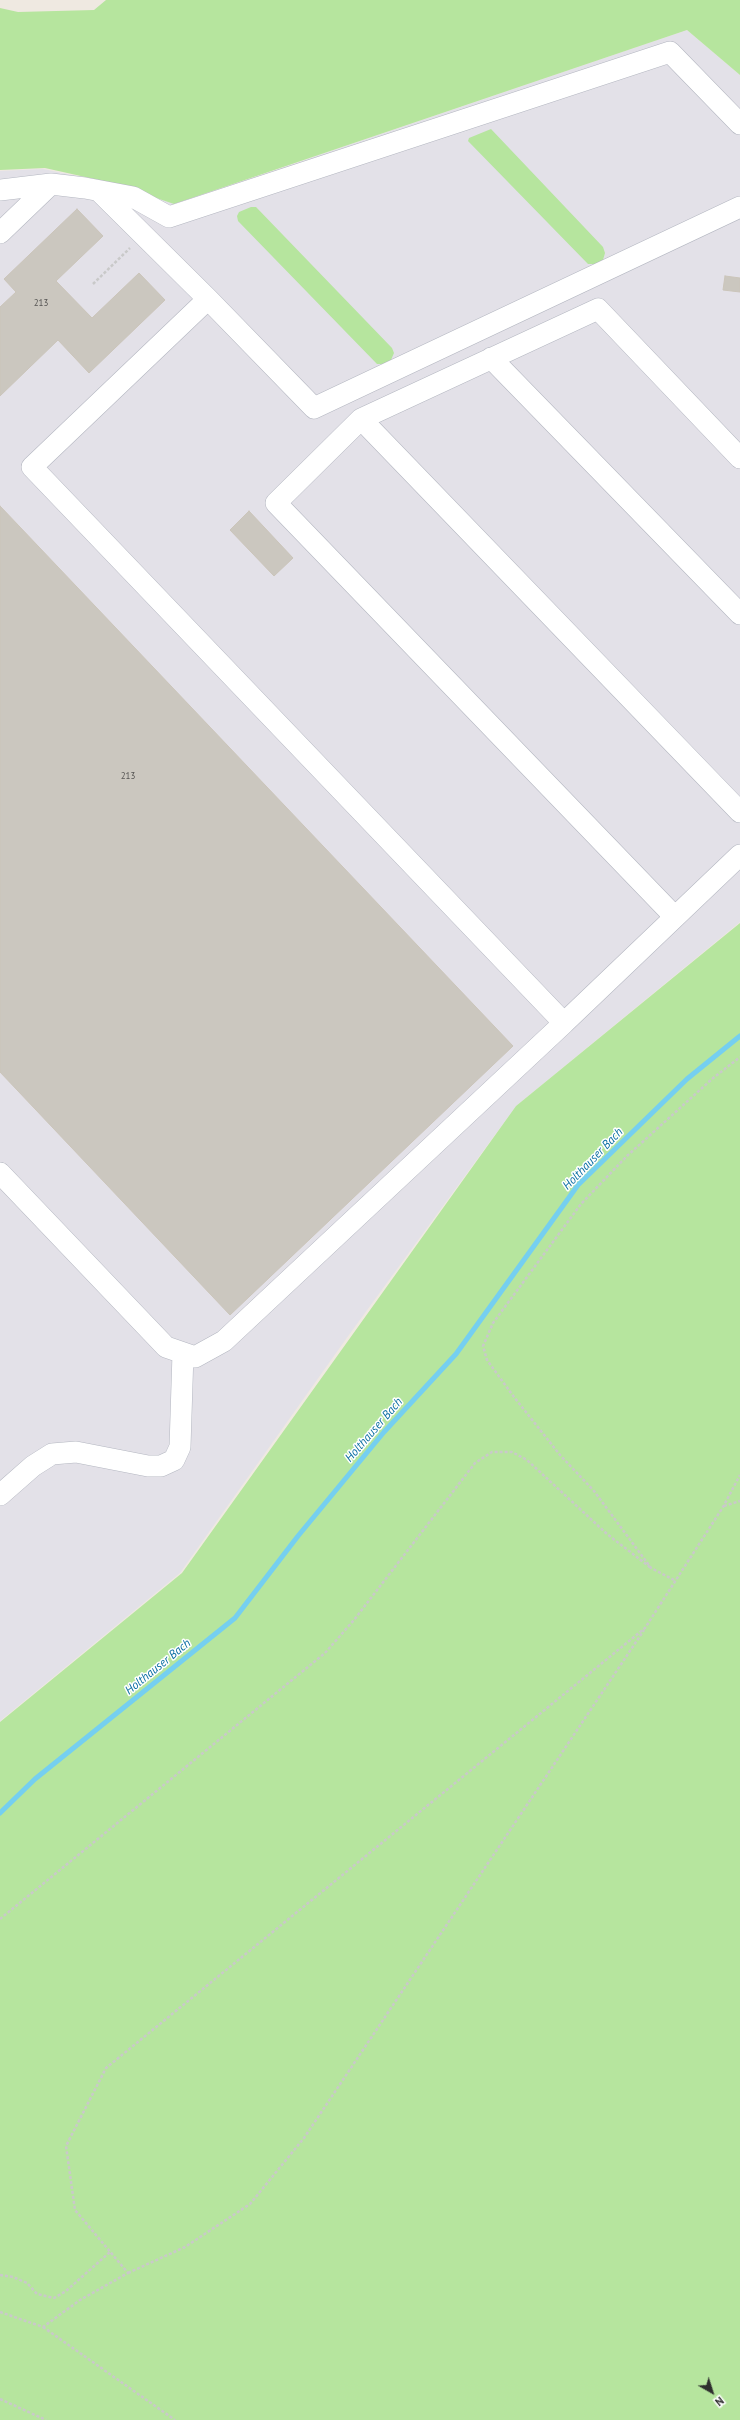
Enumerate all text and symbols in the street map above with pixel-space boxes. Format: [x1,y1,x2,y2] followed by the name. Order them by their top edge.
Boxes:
[34,298,48,308] house number: 213
[121,771,135,781] house number: 213
[560,1125,626,1193] water label: Holthauser Bach
[342,1395,406,1465] water label: Holthauser Bach
[122,1636,194,1698] water label: Holthauser Bach
[692,2372,732,2412] north arrow
[712,2394,727,2409] text: N

